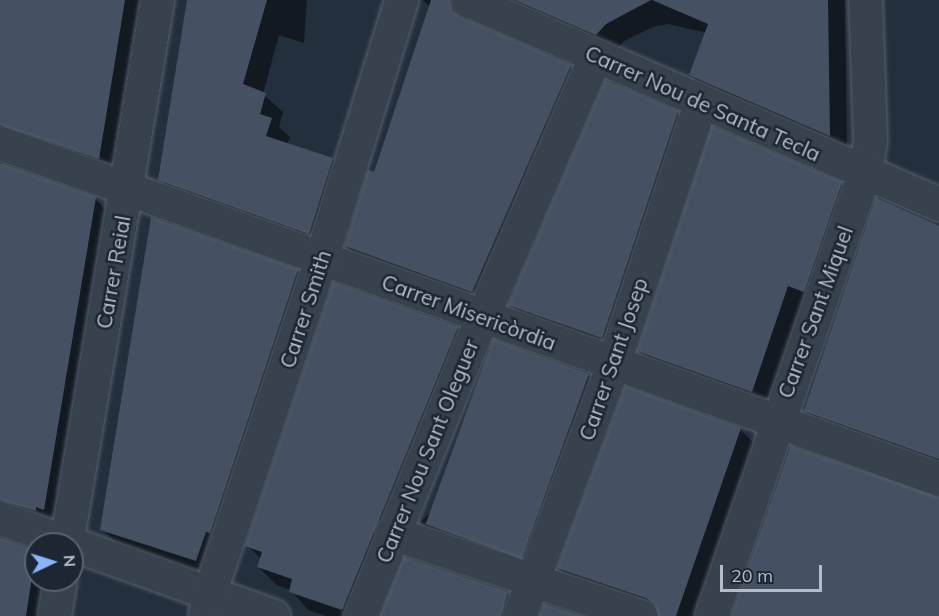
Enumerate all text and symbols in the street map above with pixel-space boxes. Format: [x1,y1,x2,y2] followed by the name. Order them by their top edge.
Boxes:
[581,40,825,166] street label: Carrer Nou de Santa Tecla
[91,213,135,331] street label: Carrer Reial
[772,223,858,401] street label: Carrer Sant Miquel
[274,247,336,371] street label: Carrer Smith
[378,269,560,355] street label: Carrer Misericòrdia
[573,274,653,444] street label: Carrer Sant Josep
[371,336,483,566] street label: Carrer Nou Sant Oleguer
[24,532,84,592] north arrow
[723,553,825,591] scale bar
[60,554,80,568] text: N
[731,564,773,587] text: 20 m

